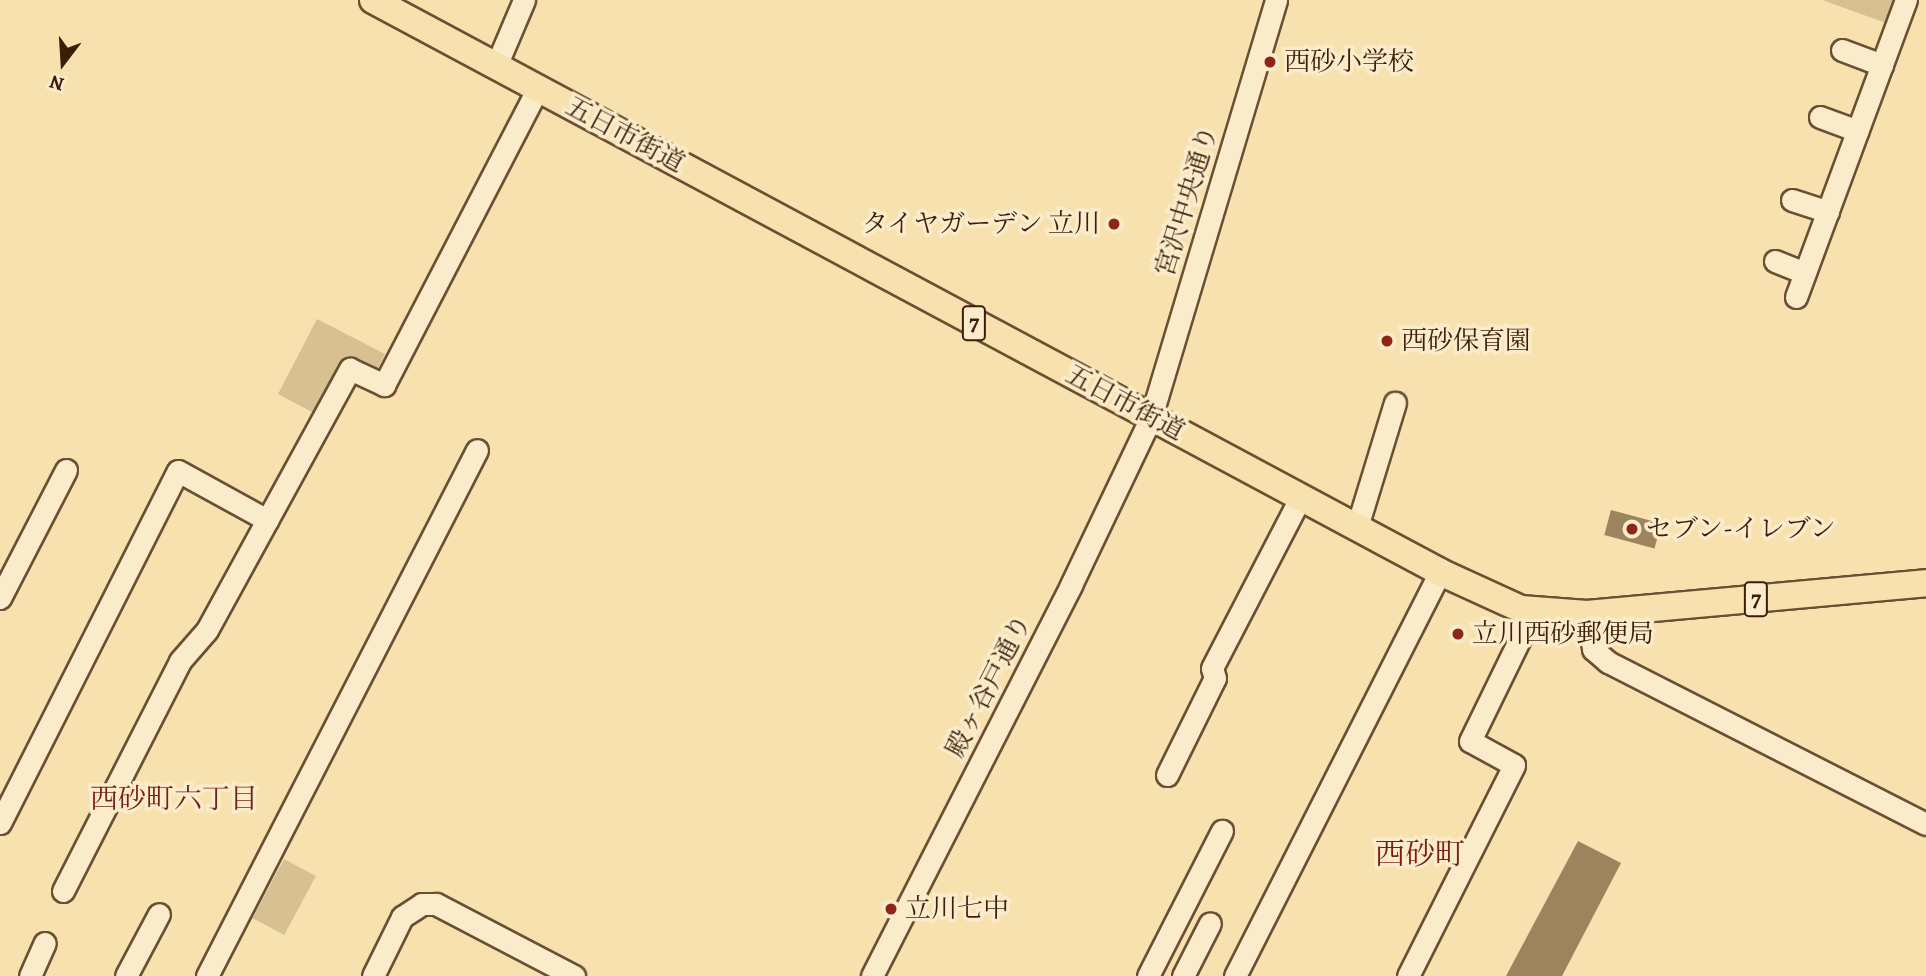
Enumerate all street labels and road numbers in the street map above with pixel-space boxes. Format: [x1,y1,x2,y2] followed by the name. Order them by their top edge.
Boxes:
[560,91,690,179] street label: 五日市街道
[1149,122,1225,280] street label: 宮沢中央通り
[962,302,986,344] road number: 7
[1060,359,1190,447] street label: 五日市街道
[1744,578,1768,620] road number: 7
[940,609,1038,763] street label: 殿ヶ谷戸通り

